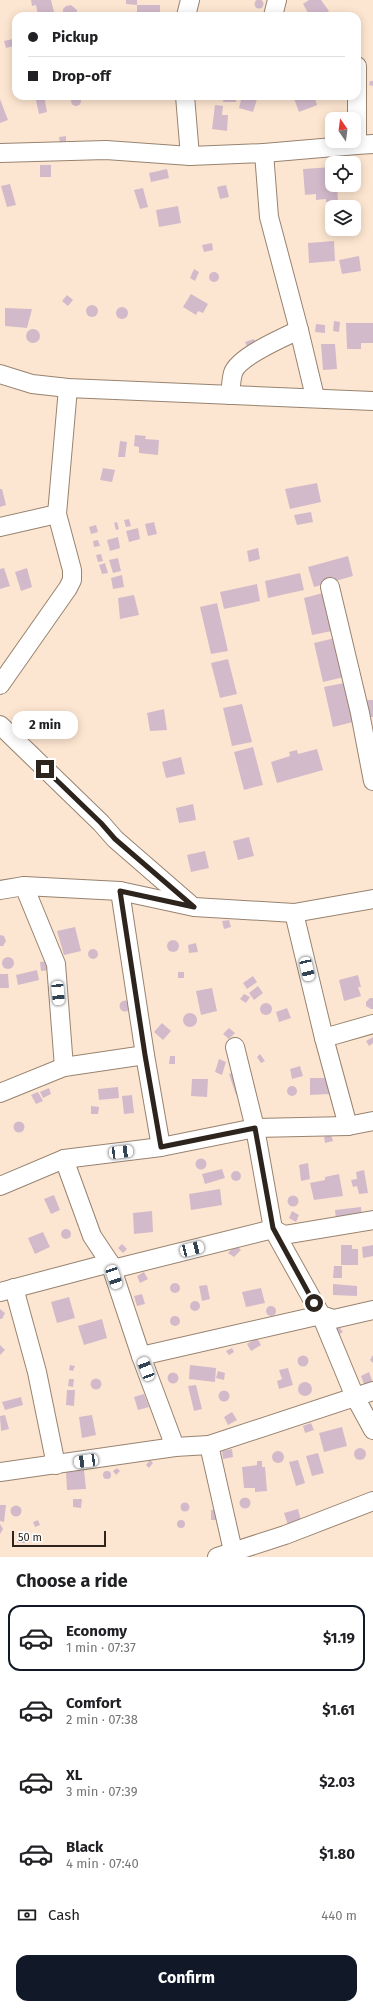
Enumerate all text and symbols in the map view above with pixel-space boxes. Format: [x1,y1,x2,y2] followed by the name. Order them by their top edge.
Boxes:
[52,28,98,46] text: Pickup
[52,67,111,85] text: Drop-off
[325,112,361,148] north arrow
[325,112,361,236] map controls
[325,156,361,192] button: locate
[325,200,361,236] button: layers
[12,711,78,739] callout: 2 min
[29,717,61,732] text: 2 min
[36,760,54,778] route end
[298,956,316,982] car
[51,981,65,1005] car
[108,1145,134,1159] car
[179,1240,205,1258] car
[104,1264,124,1290] car
[305,1294,323,1312] route start
[136,1356,156,1382] car
[73,1453,99,1469] car
[12,1529,106,1548] scale bar
[18,1531,42,1544] text: 50 m
[16,1570,128,1592] text: Choose a ride
[18,1620,54,1656] icon: car
[66,1622,127,1640] text: Economy
[323,1629,355,1647] text: $1.19
[66,1640,136,1655] text: 1 min · 07:37
[18,1692,54,1728] icon: car
[66,1694,122,1712] text: Comfort
[322,1701,355,1719] text: $1.61
[66,1712,138,1727] text: 2 min · 07:38
[18,1764,54,1800] icon: car
[66,1766,82,1784] text: XL
[319,1773,355,1791] text: $2.03
[66,1784,138,1799] text: 3 min · 07:39
[18,1836,54,1872] icon: car
[66,1838,103,1856] text: Black
[319,1845,355,1863] text: $1.80
[66,1856,139,1871] text: 4 min · 07:40
[16,1904,38,1926] icon: cash
[48,1906,80,1924] text: Cash
[321,1908,357,1923] text: 440 m
[16,1955,357,2001] button: Confirm

